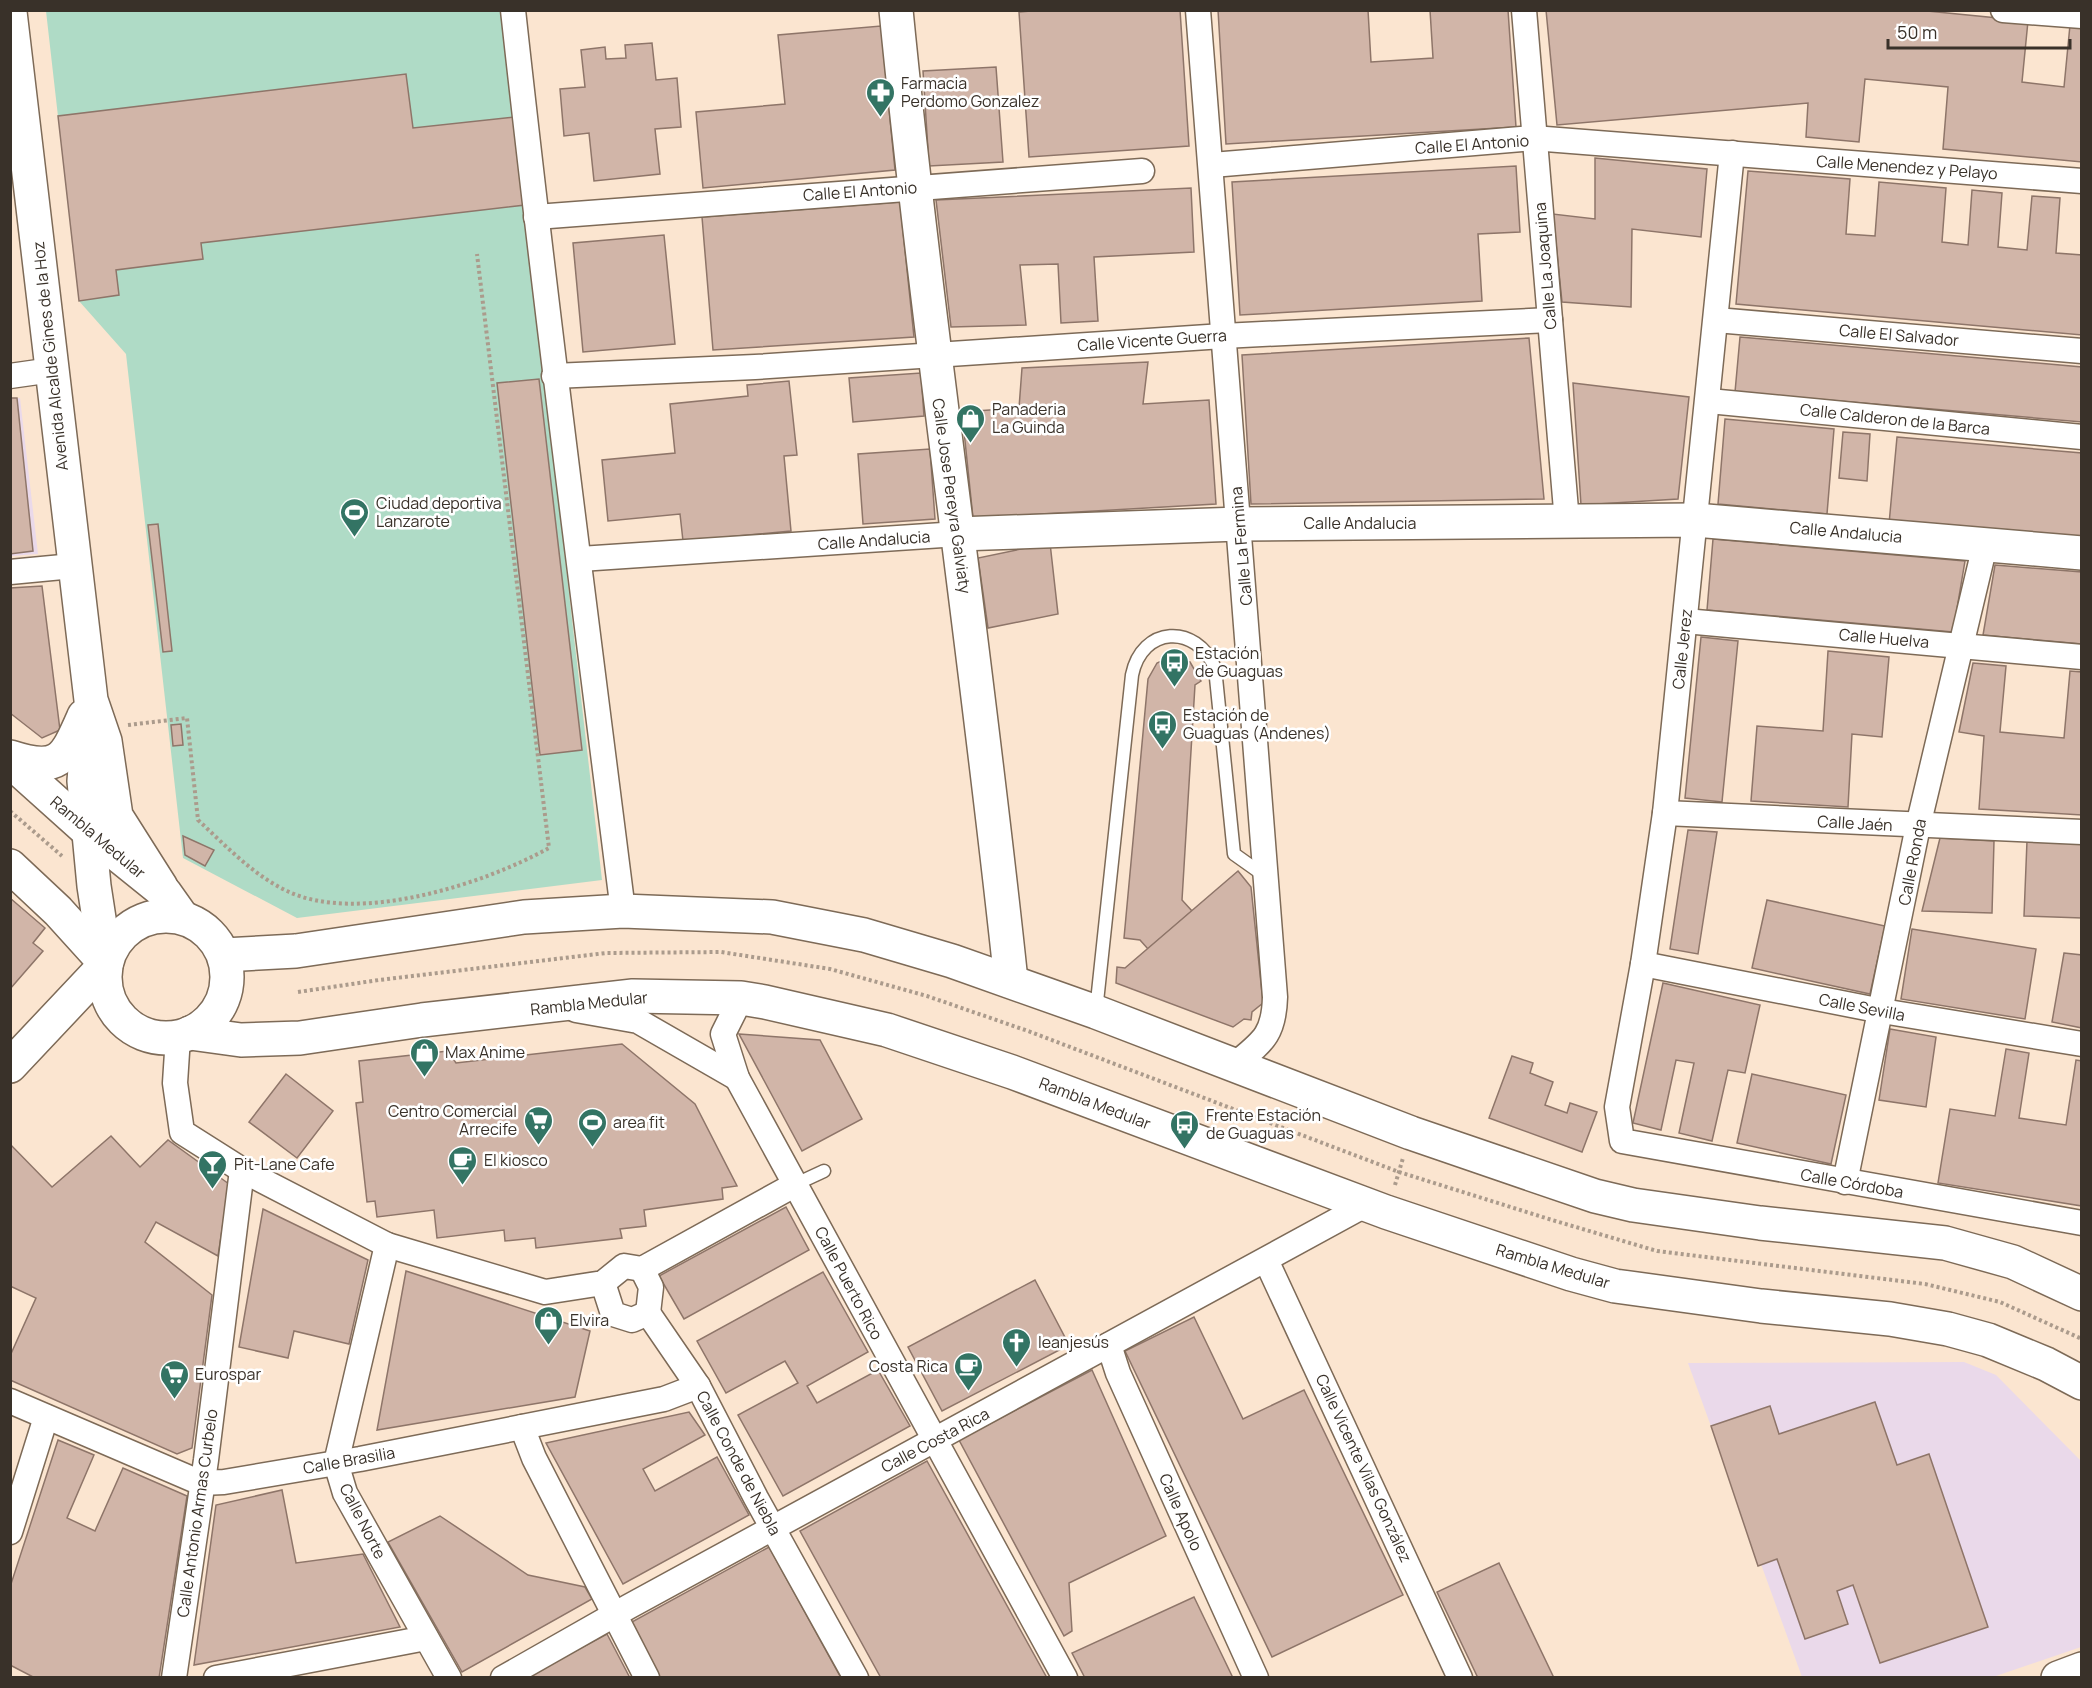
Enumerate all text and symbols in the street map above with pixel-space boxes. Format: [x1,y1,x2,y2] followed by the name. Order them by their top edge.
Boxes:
[1888,12,2070,50] scale bar
[1897,20,1937,44] text: 50 m
[901,72,1039,112] place label: Farmacia Perdomo Gonzalez
[864,76,896,118] pharmacy icon: Farmacia Perdomo Gonzalez
[1414,129,1530,159] street label: Calle El Antonio
[1816,150,1998,184] street label: Calle Menendez y Pelayo
[802,176,918,206] street label: Calle El Antonio
[1528,202,1562,330] street label: Calle La Joaquina
[27,240,73,472] street label: Avenida Alcalde Gines de la Hoz
[1838,319,1960,351] street label: Calle El Salvador
[1077,324,1227,356] street label: Calle Vicente Guerra
[927,397,977,596] street label: Calle Jose Pereyra Galviaty
[992,398,1066,438] place label: Panaderia La Guinda
[1799,398,1991,440] street label: Calle Calderon de la Barca
[955,402,987,444] shop icon: Panaderia La Guinda
[1225,486,1257,606] street label: Calle La Fermina
[376,492,502,532] place label: Ciudad deportiva Lanzarote
[339,496,371,538] sports icon: Ciudad deportiva Lanzarote
[1304,512,1416,534] street label: Calle Andalucia
[1789,516,1903,548] street label: Calle Andalucia
[817,525,931,555] street label: Calle Andalucia
[1667,608,1697,690] street label: Calle Jerez
[1838,623,1930,653] street label: Calle Huelva
[1195,642,1283,682] place label: Estación de Guaguas
[1158,646,1190,688] bus stop icon: Estación de Guaguas
[1183,704,1331,744] place label: Estación de Guaguas (Andenes)
[1146,708,1178,750] bus stop icon: Estación de Guaguas (Andenes)
[46,791,150,884] street label: Rambla Medular
[1817,810,1893,836] street label: Calle Jaén
[1893,817,1931,907] street label: Calle Ronda
[529,986,649,1020] street label: Rambla Medular
[1817,988,1907,1026] street label: Calle Sevilla
[408,1036,440,1078] shop icon: Max Anime
[445,1041,525,1063] place label: Max Anime
[1036,1072,1154,1134] street label: Rambla Medular
[388,1100,517,1140] place label: Centro Comercial Arrecife
[522,1104,554,1146] supermarket icon: Centro Comercial Arrecife
[1206,1104,1321,1144] place label: Frente Estación de Guaguas
[576,1106,608,1148] sports icon: area fit
[1169,1108,1201,1150] bus stop icon: Frente Estación de Guaguas
[613,1111,665,1133] place label: area fit
[447,1144,479,1186] cafe icon: El kiosco
[197,1148,229,1190] bar icon: Pit-Lane Cafe
[484,1149,548,1171] place label: El kiosco
[234,1153,335,1175] place label: Pit-Lane Cafe
[1799,1163,1905,1203] street label: Calle Córdoba
[810,1223,888,1343] street label: Calle Puerto Rico
[1493,1238,1613,1294] street label: Rambla Medular
[533,1304,565,1346] shop icon: Elvira
[570,1309,609,1331] place label: Elvira
[1001,1326,1033,1368] church icon: Ieanjesús
[1038,1331,1109,1353] place label: Ieanjesús
[953,1350,985,1392] cafe icon: Costa Rica
[869,1355,948,1377] place label: Costa Rica
[158,1358,190,1400] supermarket icon: Eurospar
[195,1363,261,1385] place label: Eurospar
[1311,1370,1417,1566] street label: Calle Vicente Vilas González
[692,1387,786,1539] street label: Calle Conde de Niebla
[877,1402,993,1478] street label: Calle Costa Rica
[171,1407,223,1619] street label: Calle Antonio Armas Curbelo
[301,1441,397,1479] street label: Calle Brasilia
[1154,1470,1208,1554] street label: Calle Apolo
[335,1479,391,1563] street label: Calle Norte

